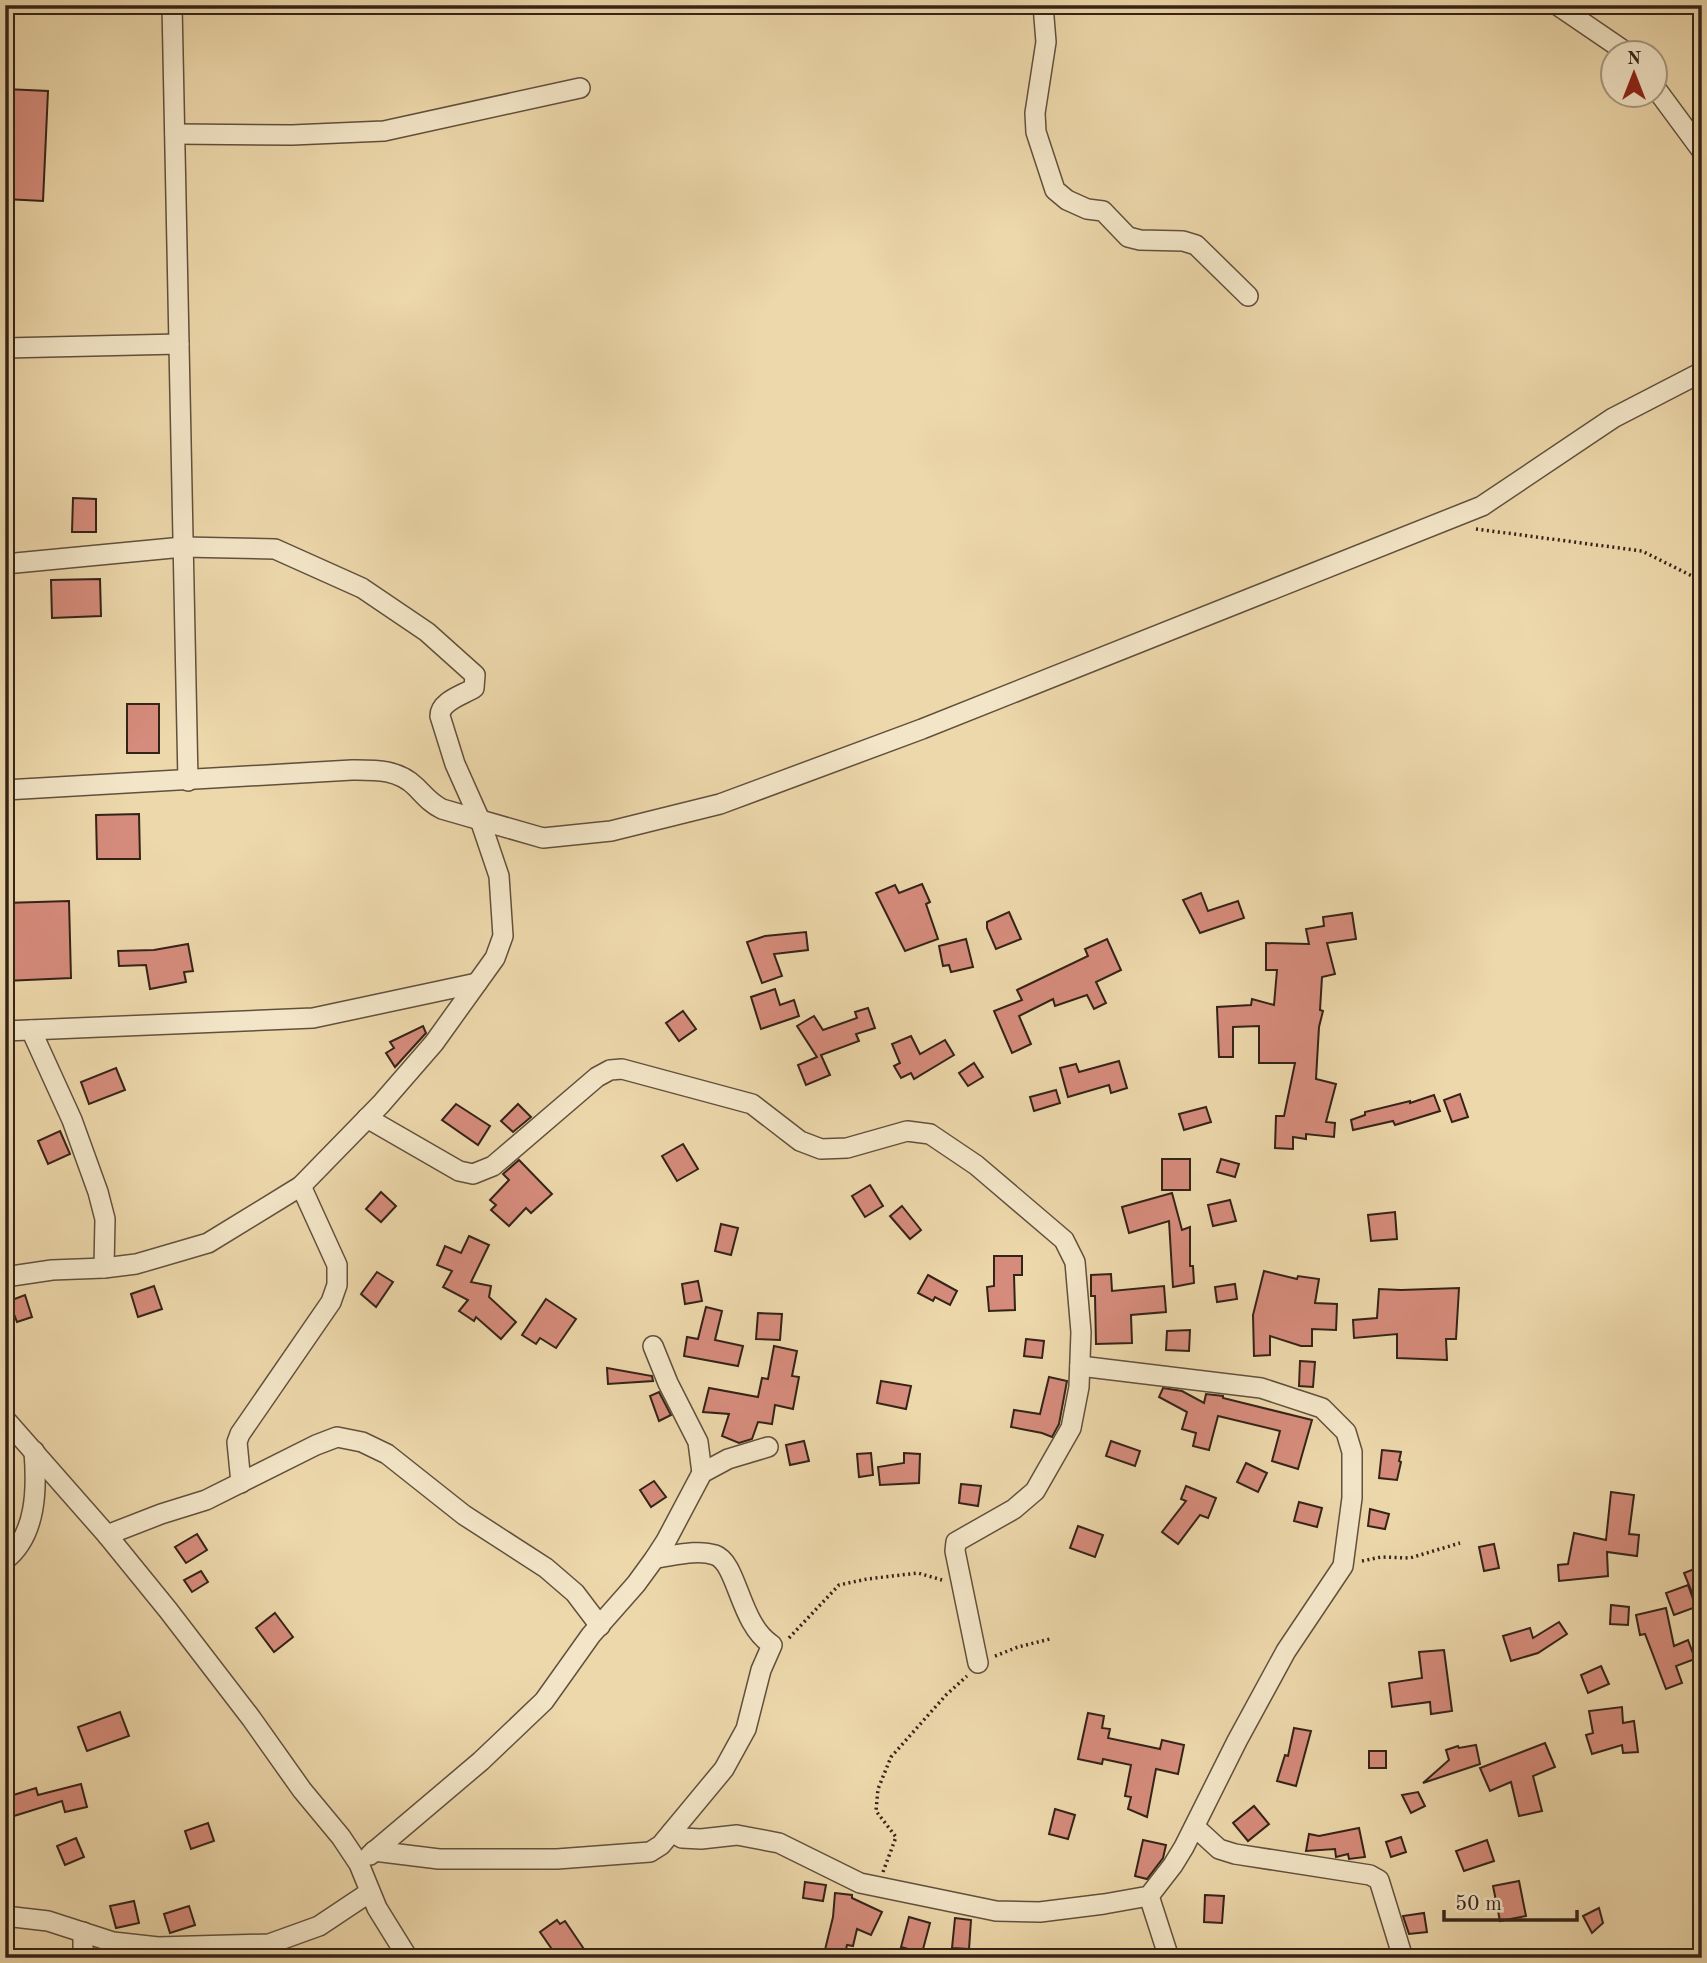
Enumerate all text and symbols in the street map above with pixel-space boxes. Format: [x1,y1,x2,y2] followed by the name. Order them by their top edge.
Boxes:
[1598,38,1668,108] north arrow
[1627,50,1642,69] text: N
[1444,1879,1578,1923] scale bar
[1455,1894,1502,1915] text: 50 m

